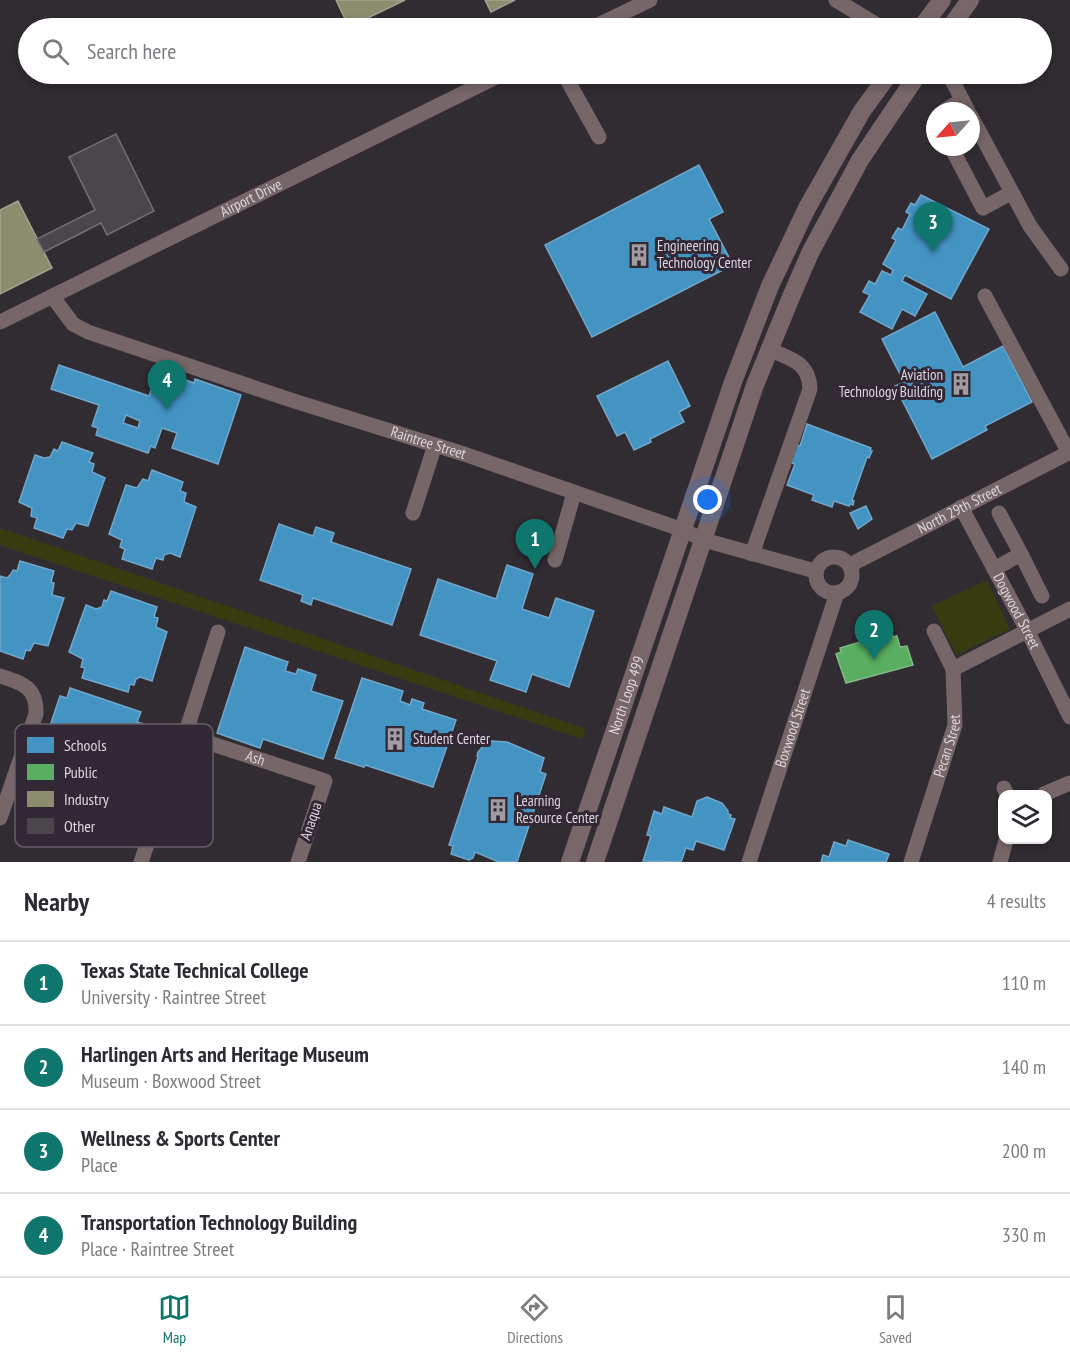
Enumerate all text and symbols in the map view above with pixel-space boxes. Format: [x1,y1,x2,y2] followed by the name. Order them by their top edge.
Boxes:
[18,18,1052,84] search box
[39,35,72,68] icon: search
[87,37,176,65] text: Search here
[926,102,980,156] north arrow
[217,174,285,221] street label: Airport Drive
[914,202,952,252] pin: 3
[657,236,753,272] place label: Engineering Technology Center
[626,242,652,268] building icon: Engineering Technology Center
[148,360,186,410] pin: 4
[839,365,943,401] place label: Aviation Technology Building
[948,371,974,397] building icon: Aviation Technology Building
[388,422,469,463] street label: Raintree Street
[914,479,1004,538] street label: North 29th Street
[693,485,722,514] your location
[516,520,554,569] pin: 1
[989,570,1045,652] street label: Dogwood Street
[854,610,894,660] pin: 2
[604,654,648,737] street label: North Loop 499
[771,686,814,770] street label: Boxwood Street
[929,714,964,779] street label: Pecan Street
[15,724,213,847] legend
[382,726,408,752] building icon: Student Center
[413,729,491,748] place label: Student Center
[64,735,107,755] text: Schools
[244,746,267,770] street label: Ash
[64,762,98,782] text: Public
[64,789,109,809] text: Industry
[998,790,1052,844] map controls
[998,790,1052,844] button: layers
[516,791,600,827] place label: Learning Resource Center
[485,797,511,823] building icon: Learning Resource Center
[295,799,326,842] street label: Anaqua
[64,816,96,836] text: Other
[24,885,89,918] text: Nearby
[987,888,1046,914] text: 4 results
[81,956,309,984] text: Texas State Technical College
[39,970,48,996] text: 1
[1002,970,1046,996] text: 110 m
[81,984,266,1010] text: University · Raintree Street
[81,1040,369,1068] text: Harlingen Arts and Heritage Museum
[39,1054,48,1080] text: 2
[1002,1054,1046,1080] text: 140 m
[81,1068,261,1094] text: Museum · Boxwood Street
[81,1124,280,1152] text: Wellness & Sports Center
[39,1138,48,1164] text: 3
[1002,1138,1046,1164] text: 200 m
[81,1152,118,1178] text: Place
[81,1208,357,1236] text: Transportation Technology Building
[39,1222,48,1248] text: 4
[1002,1222,1046,1248] text: 330 m
[81,1236,234,1262] text: Place · Raintree Street
[158,1291,191,1347] tab: Map
[507,1291,563,1347] tab: Directions
[879,1291,912,1347] tab: Saved

